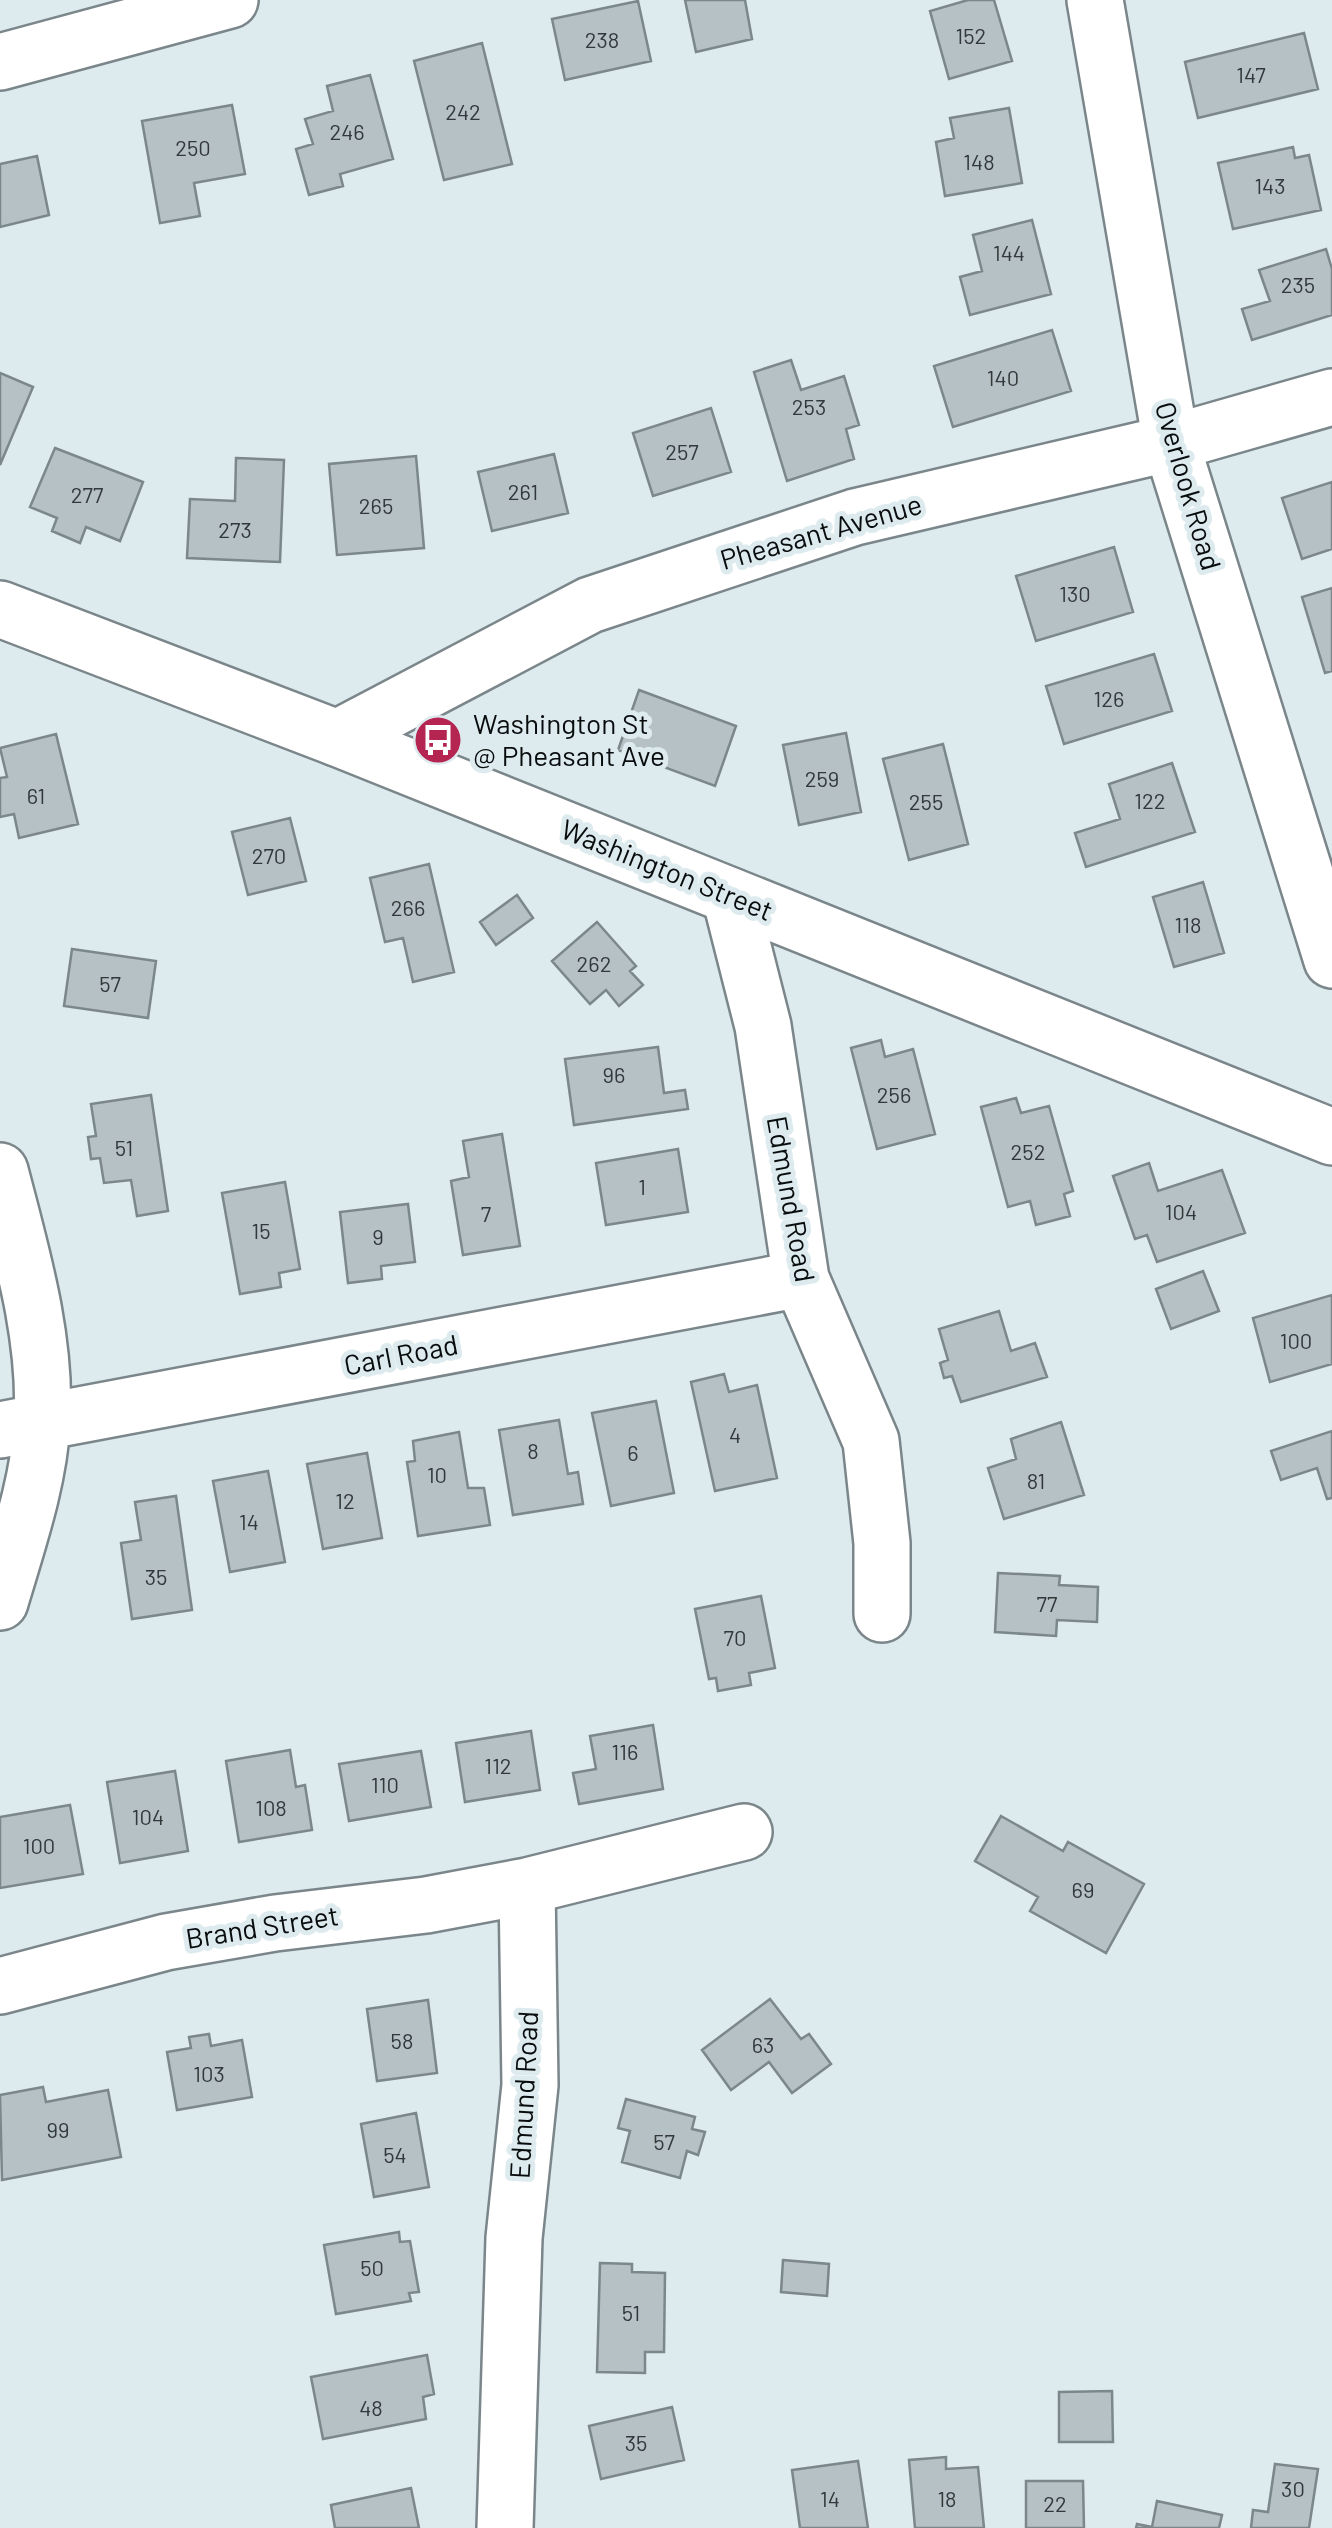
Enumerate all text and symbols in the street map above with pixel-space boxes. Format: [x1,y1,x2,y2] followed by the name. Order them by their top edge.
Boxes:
[956,22,986,48] house number: 152
[585,26,619,52] house number: 238
[1236,61,1266,87] house number: 147
[445,98,481,124] house number: 242
[329,118,365,144] house number: 246
[175,134,211,160] house number: 250
[963,148,995,174] house number: 148
[1254,172,1286,198] house number: 143
[993,239,1025,265] house number: 144
[1281,271,1315,297] house number: 235
[987,364,1019,390] house number: 140
[792,393,826,419] house number: 253
[1149,397,1229,574] street label: Overlook Road
[665,438,699,464] house number: 257
[508,478,538,504] house number: 261
[71,481,103,507] house number: 277
[716,486,925,576] street label: Pheasant Avenue
[359,492,393,518] house number: 265
[218,516,252,542] house number: 273
[1059,580,1091,606] house number: 130
[1094,685,1124,711] house number: 126
[473,706,665,772] place label: Washington St @ Pheasant Ave
[412,714,464,766] bus stop icon: Washington St @ Pheasant Ave
[805,765,839,791] house number: 259
[27,782,45,808] house number: 61
[1134,787,1166,813] house number: 122
[909,788,943,814] house number: 255
[556,811,778,927] street label: Washington Street
[252,842,286,868] house number: 270
[391,894,425,920] house number: 266
[1175,911,1201,937] house number: 118
[577,950,611,976] house number: 262
[99,970,121,996] house number: 57
[603,1061,625,1087] house number: 96
[877,1081,911,1107] house number: 256
[761,1113,823,1285] street label: Edmund Road
[115,1134,133,1160] house number: 51
[1011,1138,1045,1164] house number: 252
[638,1173,646,1199] house number: 1
[1165,1198,1197,1224] house number: 104
[481,1200,491,1226] house number: 7
[251,1217,271,1243] house number: 15
[372,1223,384,1249] house number: 9
[341,1326,461,1382] street label: Carl Road
[1280,1327,1312,1353] house number: 100
[729,1421,741,1447] house number: 4
[527,1437,539,1463] house number: 8
[627,1439,639,1465] house number: 6
[427,1461,447,1487] house number: 10
[1027,1467,1045,1493] house number: 81
[335,1487,355,1513] house number: 12
[239,1508,259,1534] house number: 14
[145,1563,167,1589] house number: 35
[1037,1590,1057,1616] house number: 77
[724,1624,746,1650] house number: 70
[612,1738,638,1764] house number: 116
[484,1752,512,1778] house number: 112
[371,1771,399,1797] house number: 110
[255,1794,287,1820] house number: 108
[132,1803,164,1829] house number: 104
[23,1832,55,1858] house number: 100
[1072,1876,1094,1902] house number: 69
[183,1897,341,1955] street label: Brand Street
[502,2010,544,2180] street label: Edmund Road
[391,2027,413,2053] house number: 58
[752,2031,774,2057] house number: 63
[193,2060,225,2086] house number: 103
[47,2116,69,2142] house number: 99
[653,2128,675,2154] house number: 57
[383,2141,407,2167] house number: 54
[360,2254,384,2280] house number: 50
[622,2299,640,2325] house number: 51
[359,2394,383,2420] house number: 48
[625,2429,647,2455] house number: 35
[1281,2475,1305,2501] house number: 30
[820,2485,840,2511] house number: 14
[937,2485,957,2511] house number: 18
[1043,2490,1067,2516] house number: 22

